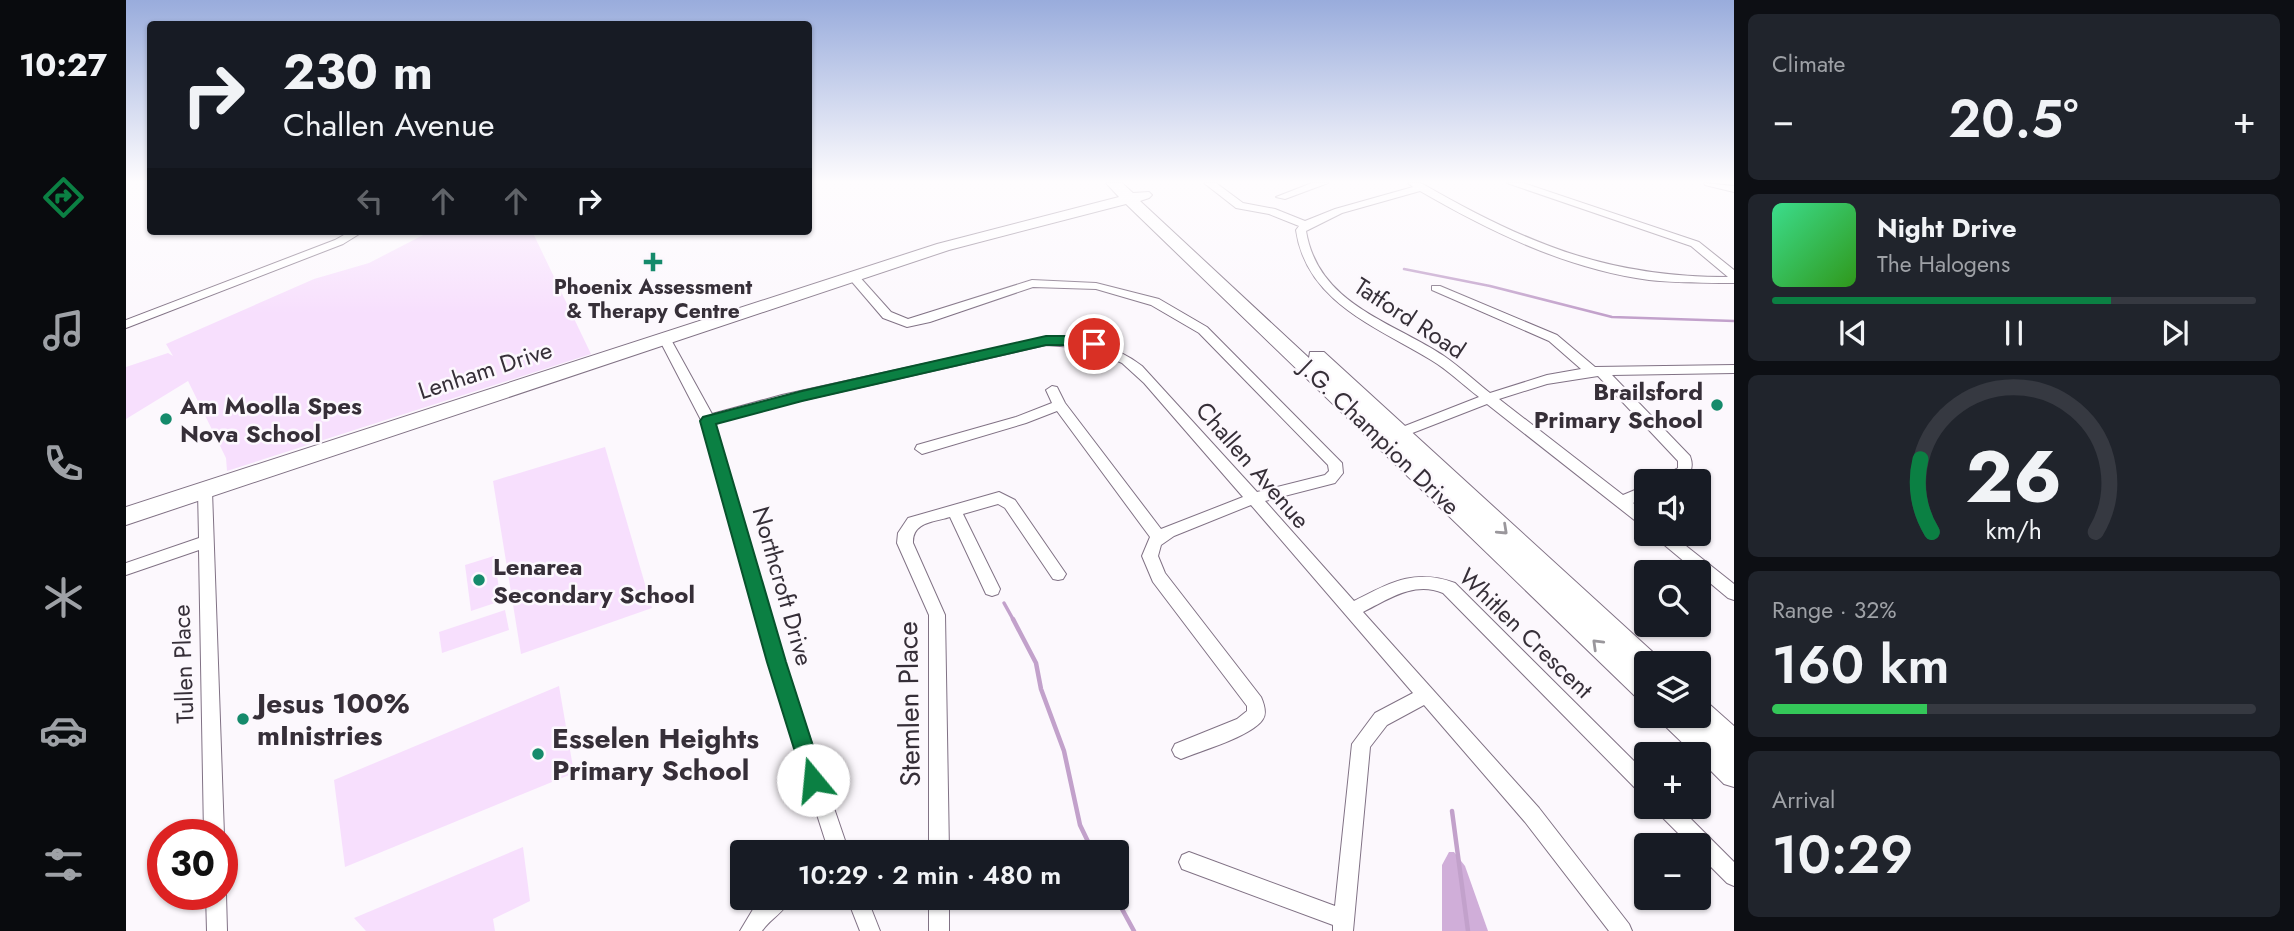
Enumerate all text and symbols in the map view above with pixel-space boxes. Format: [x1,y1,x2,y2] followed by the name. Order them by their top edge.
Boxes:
[283,37,433,107] text: 230 m
[19,42,107,88] text: 10:27
[1772,47,1845,81] text: Climate
[168,49,259,140] icon: right
[1949,81,2078,157] text: 20.5°
[1772,92,1794,147] text: −
[2233,92,2256,147] text: +
[283,102,494,148] text: Challen Avenue
[39,173,88,222] icon: directions
[351,182,389,220] icon: left
[424,182,462,220] icon: ahead
[497,182,535,220] icon: ahead
[570,182,608,220] icon: right
[1877,209,2017,247] text: Night Drive
[1877,247,2010,281] text: The Halogens
[643,252,663,272] marker: Phoenix Assessment & Therapy Centre
[1347,269,1473,367] street label: Tatford Road
[554,272,753,326] place label: Phoenix Assessment & Therapy Centre
[39,306,88,355] icon: music
[1064,314,1124,374] pin
[1834,314,1872,352] icon: previous
[1995,314,2033,352] icon: pause
[2156,314,2194,352] icon: next
[1075,325,1113,363] icon: arrive
[413,332,557,408] street label: Lenham Drive
[1290,349,1468,523] street label: J.G. Champion Drive
[1534,374,1703,437] place label: Brailsford Primary School
[179,388,362,451] place label: Am Moolla Spes Nova School
[1188,394,1318,536] street label: Challen Avenue
[1709,397,1725,413] marker: Brailsford Primary School
[158,411,174,427] marker: Am Moolla Spes Nova School
[1966,424,2062,529] text: 26
[39,439,88,488] icon: phone
[1634,469,1711,910] map controls
[1634,469,1711,546] button: sound
[744,502,822,670] street label: Northcroft Drive
[1986,511,2042,547] text: km/h
[1495,521,1508,534] one-way arrow
[493,549,695,612] place label: Lenarea Secondary School
[1451,560,1601,706] street label: Whitlen Crescent
[1634,560,1711,637] button: search
[471,572,487,588] marker: Lenarea Secondary School
[39,573,88,622] icon: climate
[1772,593,1897,627] text: Range · 32%
[163,604,203,724] street label: Tullen Place
[887,621,931,787] street label: Stemlen Place
[1772,627,1950,703] text: 160 km
[1592,639,1605,652] one-way arrow
[1634,651,1711,728] button: layers
[252,683,410,756] place label: Jesus 100% mInistries
[39,706,88,755] icon: car
[235,711,251,727] marker: Jesus 100% mInistries
[552,718,759,791] place label: Esselen Heights Primary School
[1634,742,1711,819] button: +
[776,743,850,817] position arrow
[530,746,546,762] marker: Esselen Heights Primary School
[1772,783,1835,817] text: Arrival
[1772,817,1913,893] text: 10:29
[147,819,238,910] speed limit sign: 30
[1634,833,1711,910] button: −
[39,840,88,889] icon: filters
[798,856,1061,894] text: 10:29 · 2 min · 480 m

